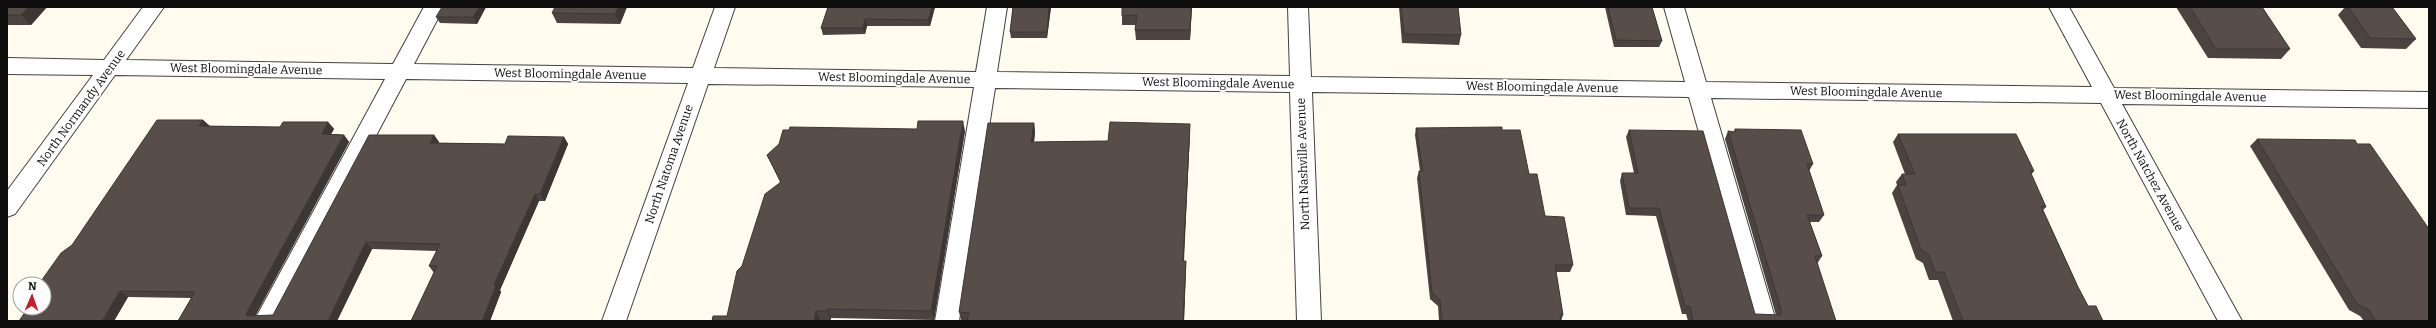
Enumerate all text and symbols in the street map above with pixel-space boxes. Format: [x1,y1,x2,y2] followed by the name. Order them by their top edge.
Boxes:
[34,47,128,169] street label: North Normandy Avenue
[170,61,322,77] street label: West Bloomingdale Avenue
[494,66,646,82] street label: West Bloomingdale Avenue
[818,70,970,86] street label: West Bloomingdale Avenue
[1142,75,1294,91] street label: West Bloomingdale Avenue
[1466,79,1618,95] street label: West Bloomingdale Avenue
[1790,84,1942,100] street label: West Bloomingdale Avenue
[2114,88,2266,104] street label: West Bloomingdale Avenue
[1294,98,1312,230] street label: North Nashville Avenue
[642,103,696,225] street label: North Natoma Avenue
[2113,117,2187,233] street label: North Natchez Avenue
[12,276,52,316] north arrow
[28,280,37,293] text: N

